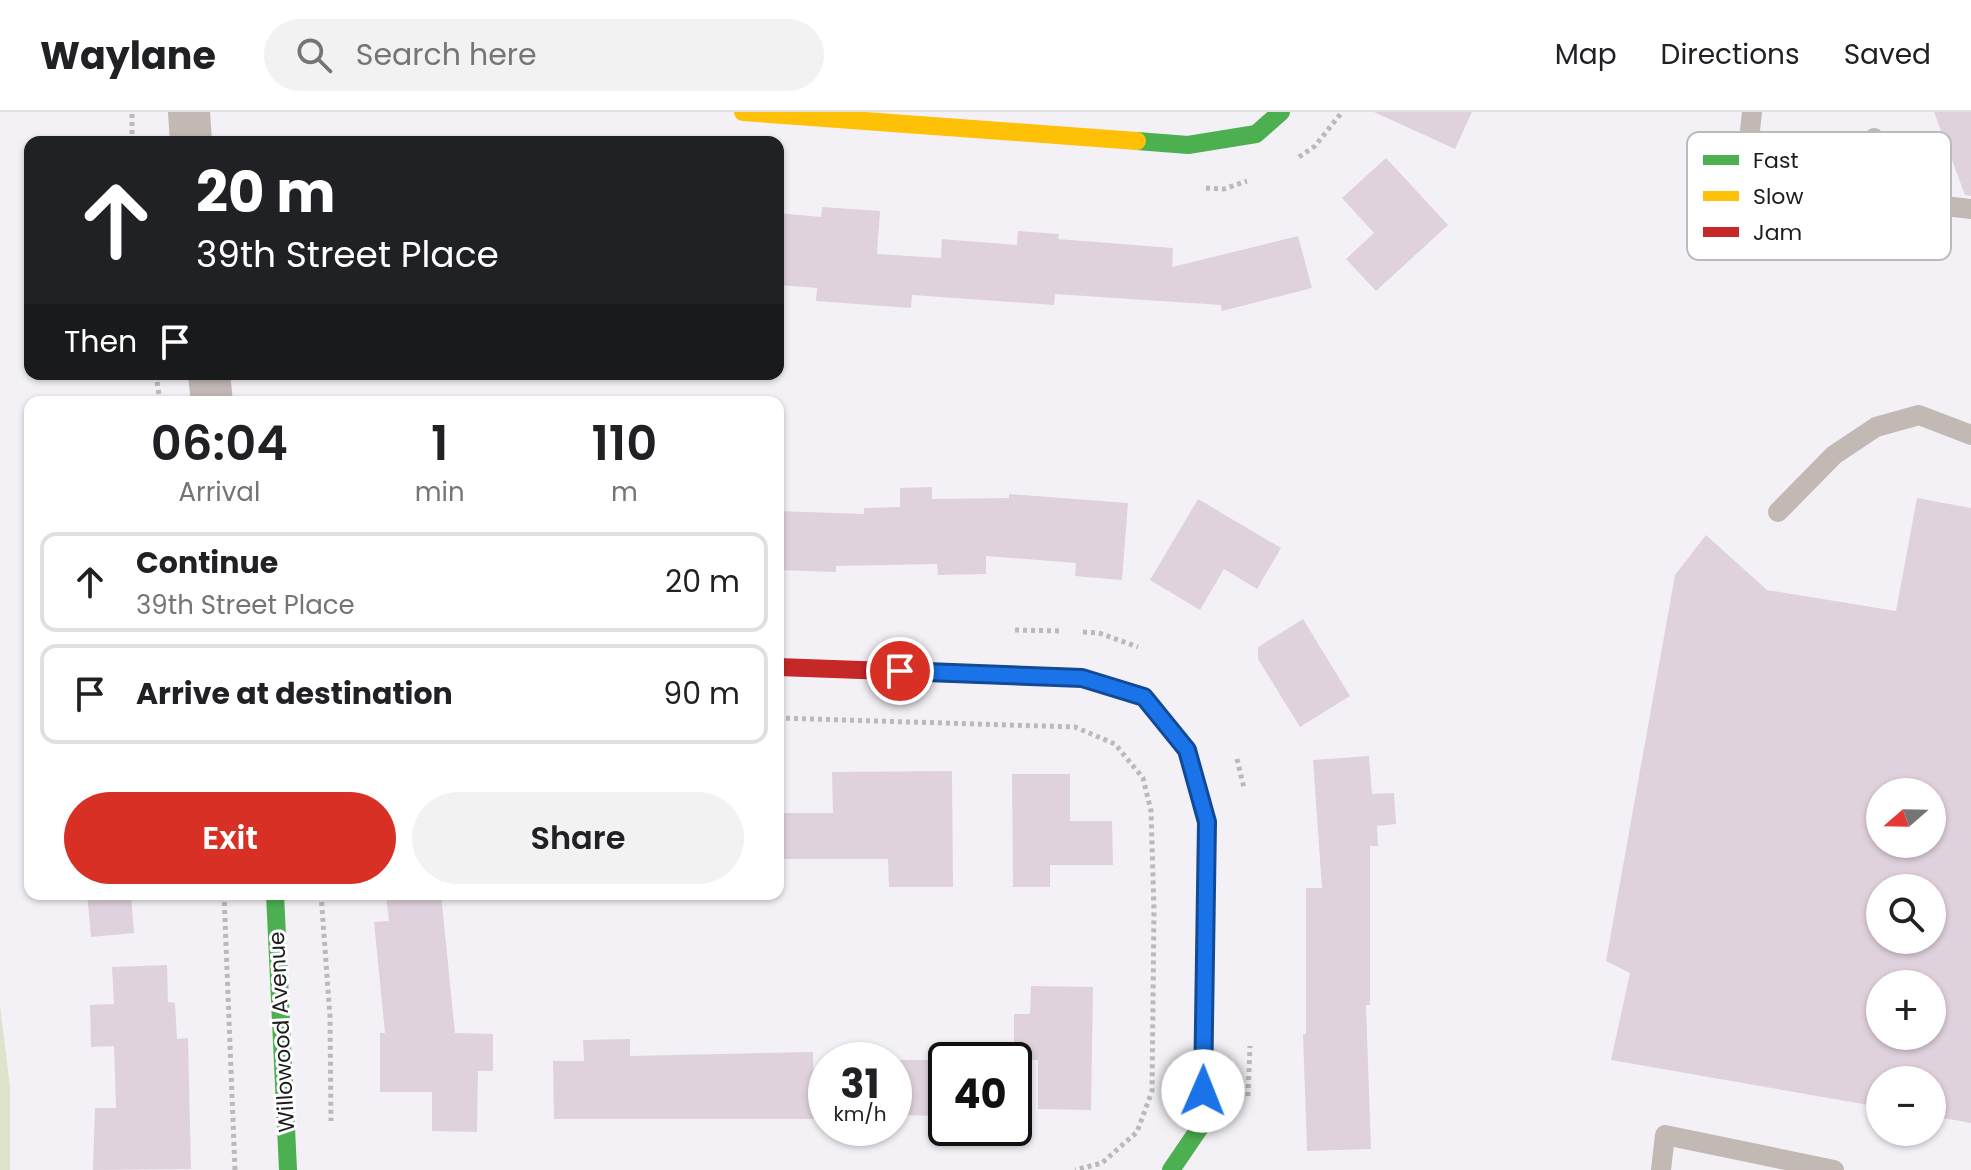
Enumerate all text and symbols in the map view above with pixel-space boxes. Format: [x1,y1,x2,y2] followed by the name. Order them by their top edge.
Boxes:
[264,19,824,91] search box
[40,29,216,82] text: Waylane
[292,33,336,77] icon: search
[356,33,537,76] text: Search here
[1555,35,1617,74] text: Map
[1661,35,1800,74] text: Directions
[1844,35,1931,74] text: Saved
[1687,132,1951,260] legend
[1753,145,1798,176] text: Fast
[196,153,336,232] text: 20 m
[64,168,168,272] icon: ahead
[1753,181,1803,212] text: Slow
[1753,217,1802,248] text: Jam
[196,229,499,280] text: 39th Street Place
[64,320,137,363] text: Then
[153,320,197,364] icon: arrive
[151,410,288,477] text: 06:04
[431,410,448,477] text: 1
[591,410,657,477] text: 110
[178,474,260,510] text: Arrival
[415,474,465,510] text: min
[611,474,638,510] text: m
[136,541,278,584] text: Continue
[68,560,112,604] icon: ahead
[665,560,740,603] text: 20 m
[136,587,355,623] text: 39th Street Place
[866,637,934,705] pin
[878,649,922,693] icon: arrive
[68,672,112,716] icon: arrive
[136,672,453,715] text: Arrive at destination
[663,672,740,715] text: 90 m
[1866,778,1946,858] north arrow
[1866,778,1946,1146] map controls
[64,792,396,884] button: Exit
[412,792,744,884] button: Share
[1866,874,1946,954] button: search
[261,931,302,1133] street label: Willowood Avenue
[1866,970,1946,1050] button: +
[928,1042,1032,1146] speed limit sign: 40
[1161,1049,1245,1133] position arrow
[840,1056,880,1112] text: 31
[1866,1066,1946,1146] button: −
[833,1100,887,1128] text: km/h

